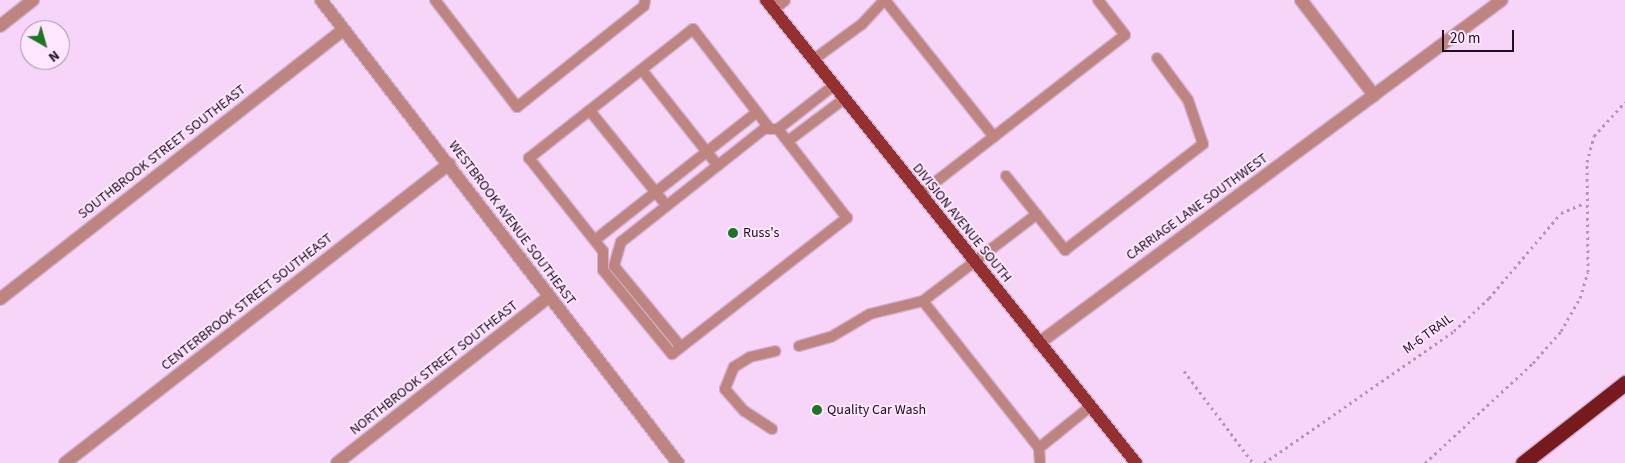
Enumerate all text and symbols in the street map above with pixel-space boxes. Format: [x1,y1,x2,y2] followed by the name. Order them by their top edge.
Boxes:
[20,20,70,70] north arrow
[1445,20,1518,52] scale bar
[1450,28,1480,49] text: 20 m
[44,45,63,67] text: N
[75,81,249,223] street label: SOUTHBROOK STREET SOUTHEAST
[445,138,579,308] street label: WESTBROOK AVENUE SOUTHEAST
[1123,150,1271,264] street label: CARRIAGE LANE SOUTHWEST
[909,160,1015,286] street label: DIVISION AVENUE SOUTH
[743,225,779,241] place label: Russ's
[727,227,739,239] marker: Russ's
[158,230,336,374] street label: CENTERBROOK STREET SOUTHEAST
[347,297,521,439] street label: NORTHBROOK STREET SOUTHEAST
[1400,310,1456,358] street label: M-6 TRAIL
[827,402,926,418] place label: Quality Car Wash
[811,404,823,416] marker: Quality Car Wash

